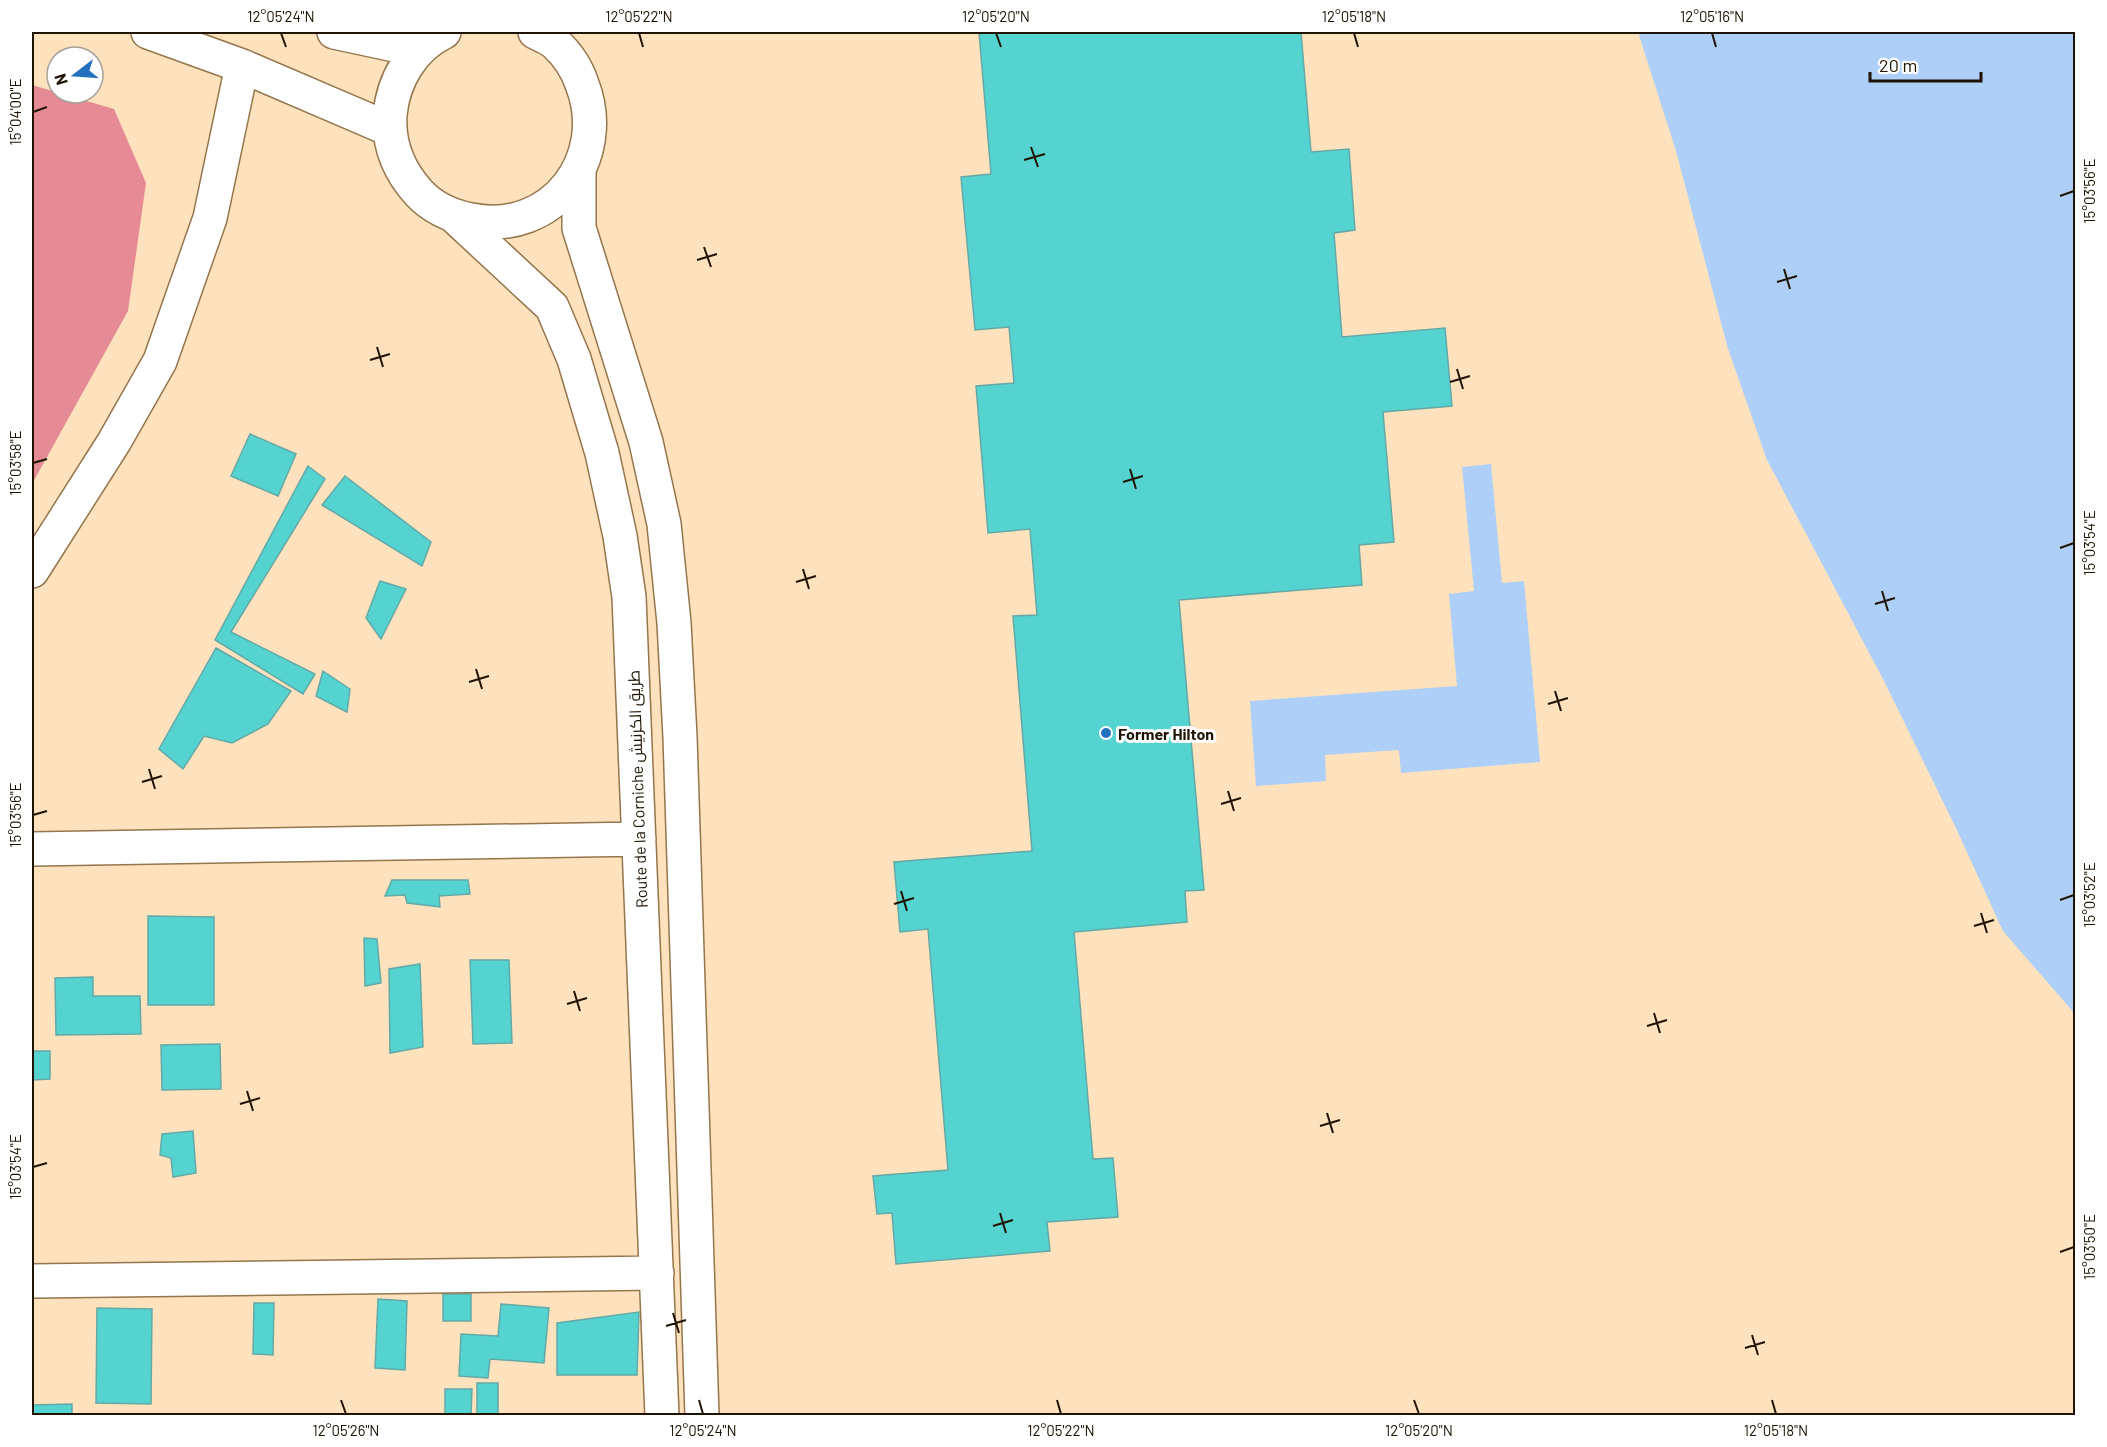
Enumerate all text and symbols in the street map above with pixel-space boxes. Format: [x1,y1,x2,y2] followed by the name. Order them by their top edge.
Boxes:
[247,7,315,25] text: 12°05'24"N
[605,7,673,25] text: 12°05'22"N
[962,7,1030,25] text: 12°05'20"N
[1322,7,1386,25] text: 12°05'18"N
[1680,7,1744,25] text: 12°05'16"N
[45,45,105,105] north arrow
[1870,45,1981,83] scale bar
[1879,54,1917,76] text: 20 m
[50,72,71,87] text: N
[6,78,24,146] text: 15°04'00"E
[2080,158,2098,224] text: 15°03'56"E
[6,430,24,496] text: 15°03'58"E
[2080,510,2098,576] text: 15°03'54"E
[623,670,653,908] street label: Route de la Corniche طريق الكرنيش
[1118,724,1214,743] place label: Former Hilton
[1099,726,1113,740] marker: Former Hilton
[6,782,24,848] text: 15°03'56"E
[2080,862,2098,928] text: 15°03'52"E
[6,1134,24,1200] text: 15°03'54"E
[2080,1214,2098,1280] text: 15°03'50"E
[312,1421,380,1439] text: 12°05'26"N
[669,1421,737,1439] text: 12°05'24"N
[1027,1421,1095,1439] text: 12°05'22"N
[1385,1421,1453,1439] text: 12°05'20"N
[1744,1421,1808,1439] text: 12°05'18"N

